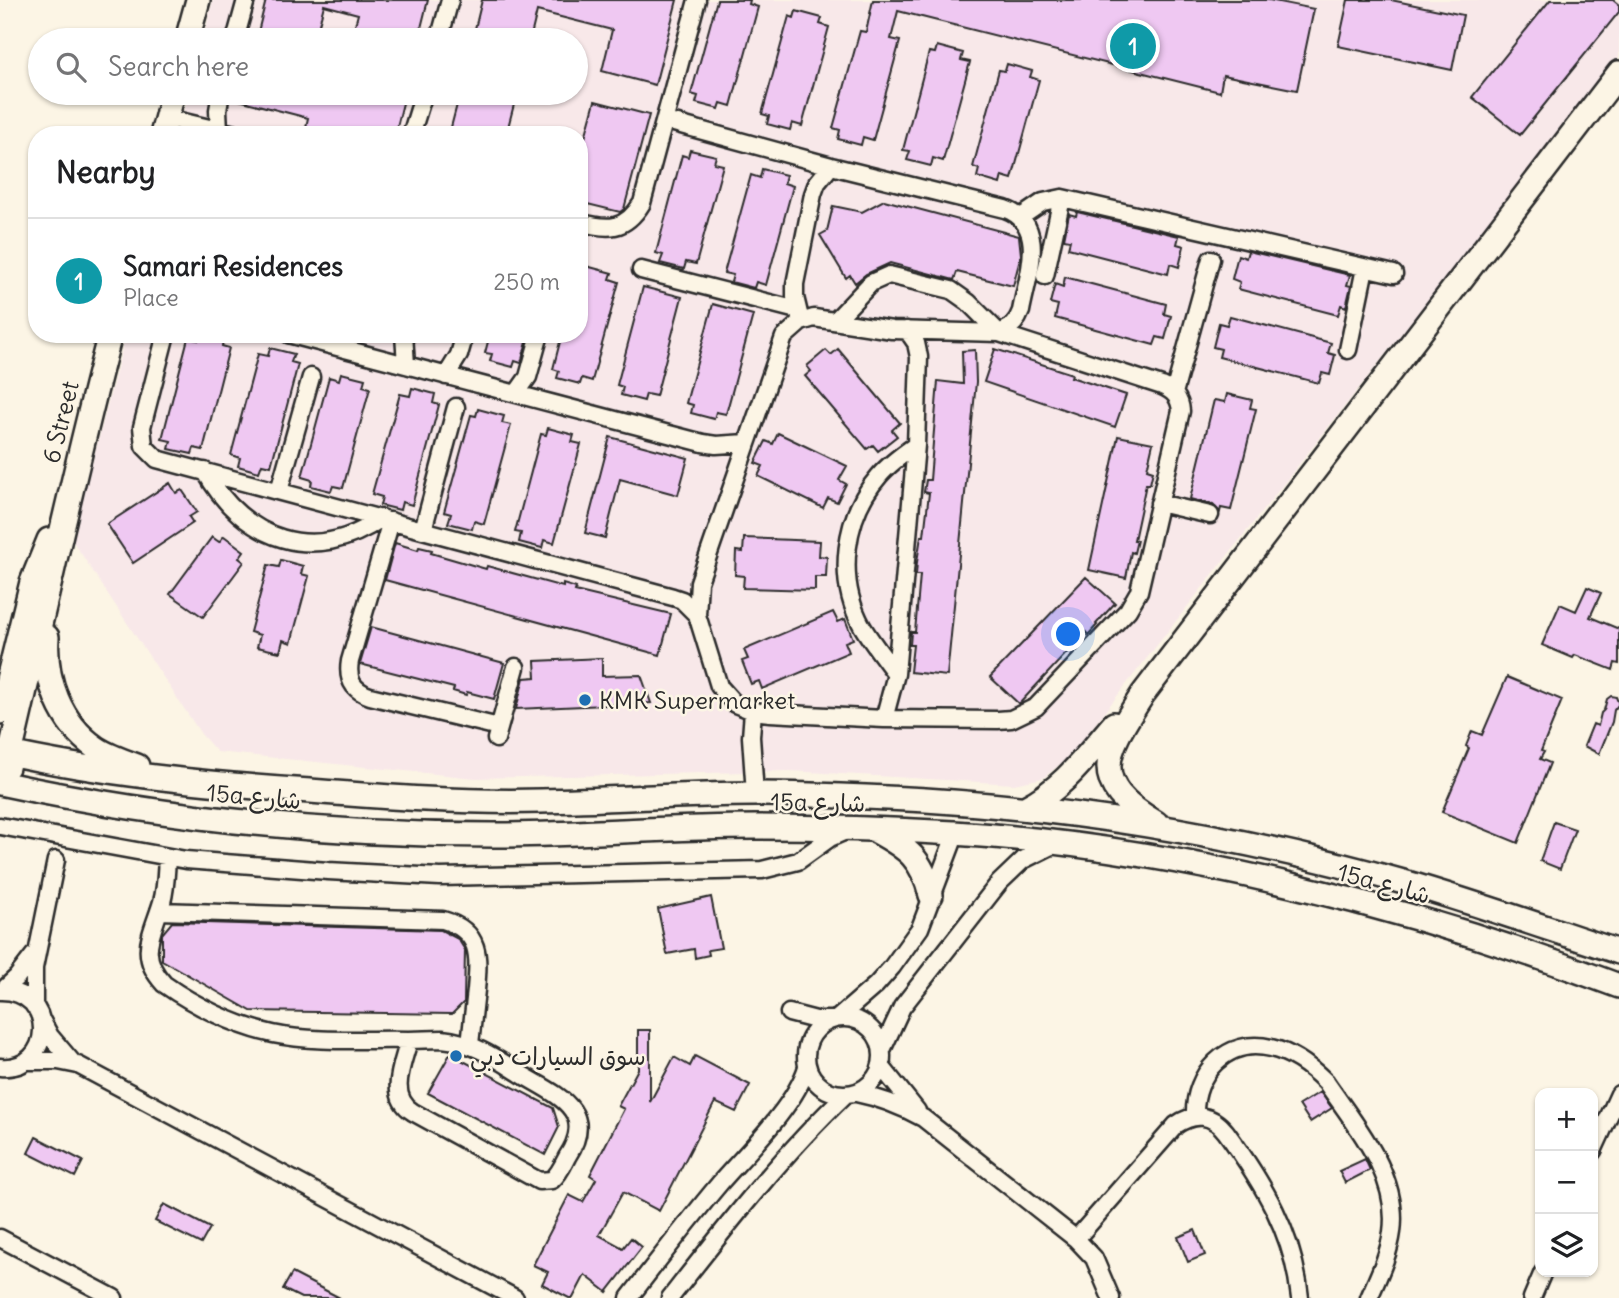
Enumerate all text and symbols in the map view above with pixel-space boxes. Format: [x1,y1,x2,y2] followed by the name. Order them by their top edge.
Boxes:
[1110,20,1156,72] pin: 1
[28,28,588,105] search box
[52,48,90,86] icon: search
[108,50,249,83] text: Search here
[56,153,156,191] text: Nearby
[123,250,343,283] text: Samari Residences
[74,267,84,296] text: 1
[493,267,560,296] text: 250 m
[123,283,179,312] text: Place
[35,378,85,466] street label: 6 Street
[1051,617,1085,651] your location
[599,685,795,715] place label: KMK Supermarket
[577,692,593,708] marker: KMK Supermarket
[205,777,302,818] street label: 15a شارع
[770,786,866,821] street label: 15a شارع
[1334,856,1434,913] street label: 15a شارع
[470,1041,646,1078] place label: سوق السيارات دبي
[448,1048,464,1064] marker: سوق السيارات دبي
[1535,1088,1598,1277] map controls
[1535,1088,1598,1151] button: +
[1535,1151,1598,1214] button: −
[1535,1214,1598,1277] button: layers

